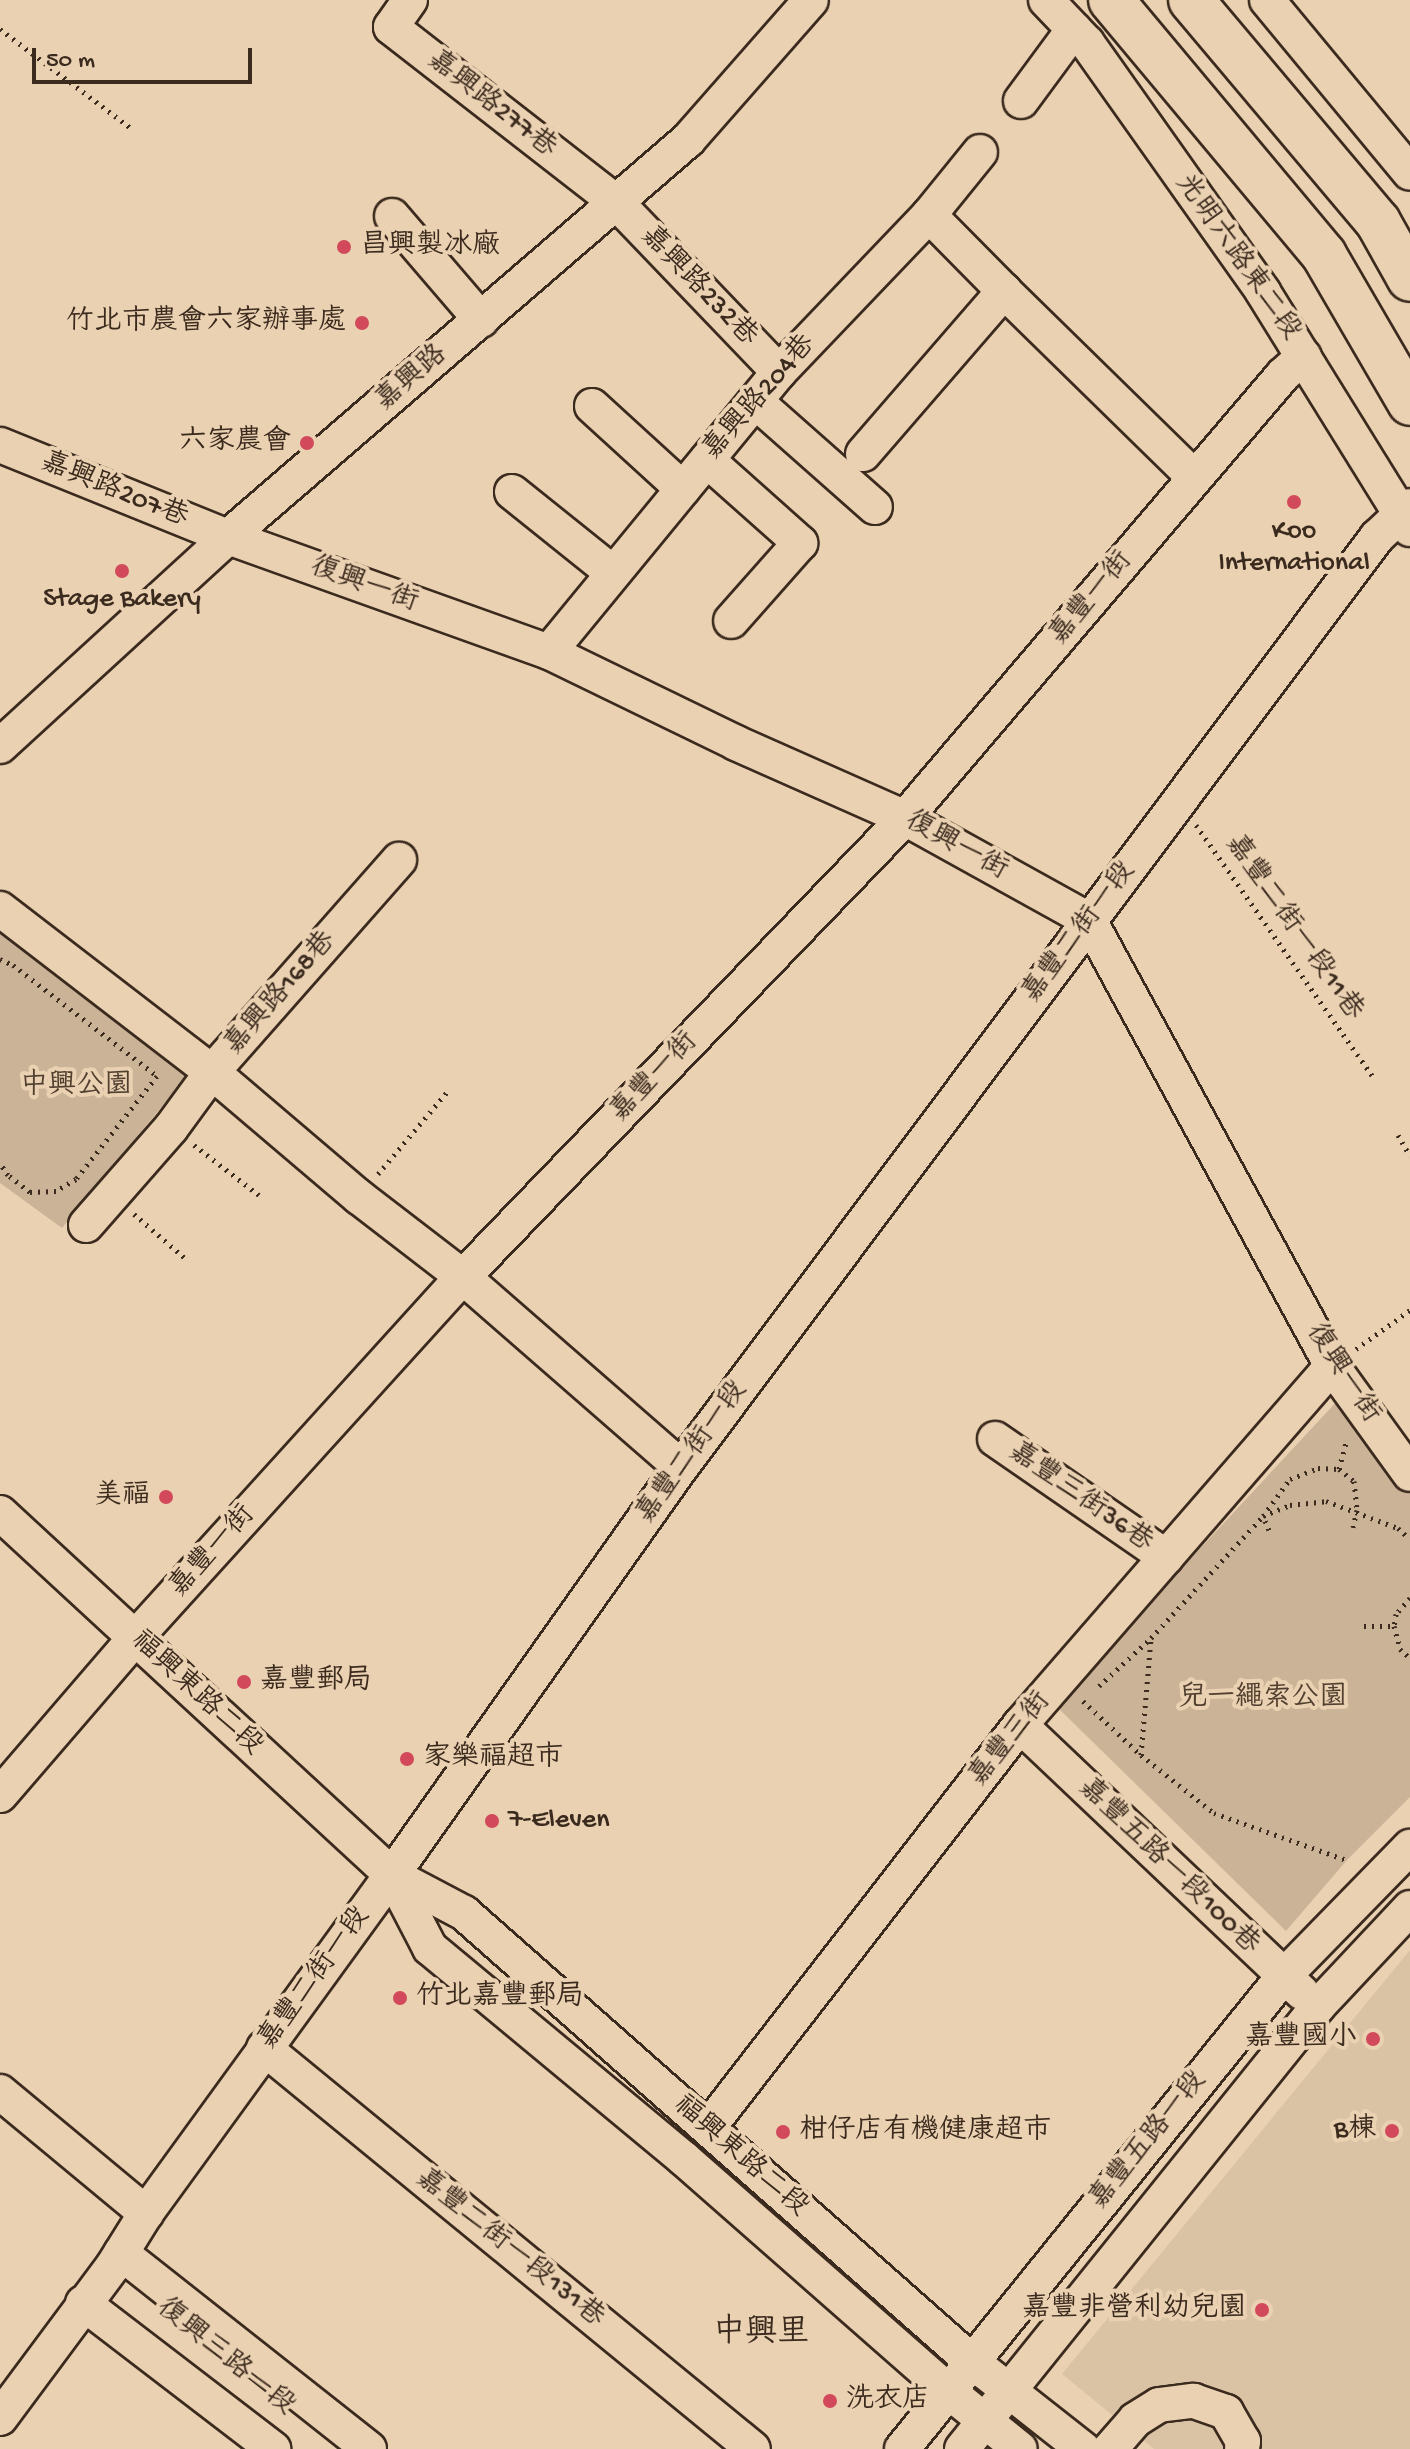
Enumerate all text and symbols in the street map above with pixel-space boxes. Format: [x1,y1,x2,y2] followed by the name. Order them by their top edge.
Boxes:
[36,32,256,82] scale bar
[420,44,562,166] street label: 嘉興路277巷
[46,47,95,76] text: 50 m
[1167,168,1307,348] street label: 光明六路東二段
[632,220,764,354] street label: 嘉興路232巷
[360,230,500,264] place label: 昌興製冰廠
[335,238,353,256] marker: 昌興製冰廠
[66,306,346,340] place label: 竹北市農會六家辦事處
[353,314,371,332] marker: 竹北市農會六家辦事處
[697,329,823,467] street label: 嘉興路204巷
[369,339,455,419] street label: 嘉興路
[179,426,291,460] place label: 六家農會
[298,434,316,452] marker: 六家農會
[35,446,193,536] street label: 嘉興路207巷
[1285,493,1303,511] marker: Koo International
[1218,515,1370,581] place label: Koo International
[1043,545,1141,653] street label: 嘉豐一街
[306,551,422,621] street label: 復興一街
[113,562,131,580] marker: Stage Bakery
[43,583,201,617] place label: Stage Bakery
[899,805,1013,889] street label: 復興一街
[1217,829,1369,1027] street label: 嘉豐二街一段11巷
[1016,856,1144,1010] street label: 嘉豐二街一段
[218,925,344,1063] street label: 嘉興路168巷
[604,1026,706,1130] street label: 嘉豐一街
[20,1070,132,1104] park label: 中興公園
[1297,1318,1387,1430] street label: 復興一街
[630,1375,756,1531] street label: 嘉豐二街一段
[1001,1436,1159,1560] street label: 嘉豐三街36巷
[94,1480,150,1514] place label: 美福
[157,1488,175,1506] marker: 美福
[163,1499,263,1605] street label: 嘉豐一街
[123,1624,269,1764] street label: 福興東路二段
[260,1665,372,1699] place label: 嘉豐郵局
[235,1673,253,1691] marker: 嘉豐郵局
[1179,1682,1347,1716] park label: 兒一繩索公園
[963,1686,1059,1794] street label: 嘉豐三街
[423,1742,563,1776] place label: 家樂福超市
[398,1750,416,1768] marker: 家樂福超市
[1070,1772,1266,1962] street label: 嘉豐五路一段100巷
[508,1804,610,1838] place label: 7-Eleven
[483,1812,501,1830] marker: 7-Eleven
[252,1901,378,2057] street label: 嘉豐二街一段
[416,1981,584,2015] place label: 竹北嘉豐郵局
[391,1989,409,2007] marker: 竹北嘉豐郵局
[1245,2022,1357,2056] place label: 嘉豐國小
[1364,2030,1382,2048] marker: 嘉豐國小
[1083,2065,1215,2217] street label: 嘉豐五路一段
[666,2089,814,2225] street label: 福興東路二段
[1334,2114,1376,2148] place label: B棟
[799,2115,1051,2149] place label: 柑仔店有機健康超市
[1383,2122,1401,2140] marker: B棟
[774,2123,792,2141] marker: 柑仔店有機健康超市
[408,2163,610,2335] street label: 嘉豐二街一段131巷
[149,2292,301,2424] street label: 復興三路一段
[1022,2293,1246,2327] place label: 嘉豐非營利幼兒園
[1253,2301,1271,2319] marker: 嘉豐非營利幼兒園
[713,2315,809,2353] district label: 中興里
[846,2384,930,2418] place label: 洗衣店
[821,2392,839,2410] marker: 洗衣店

